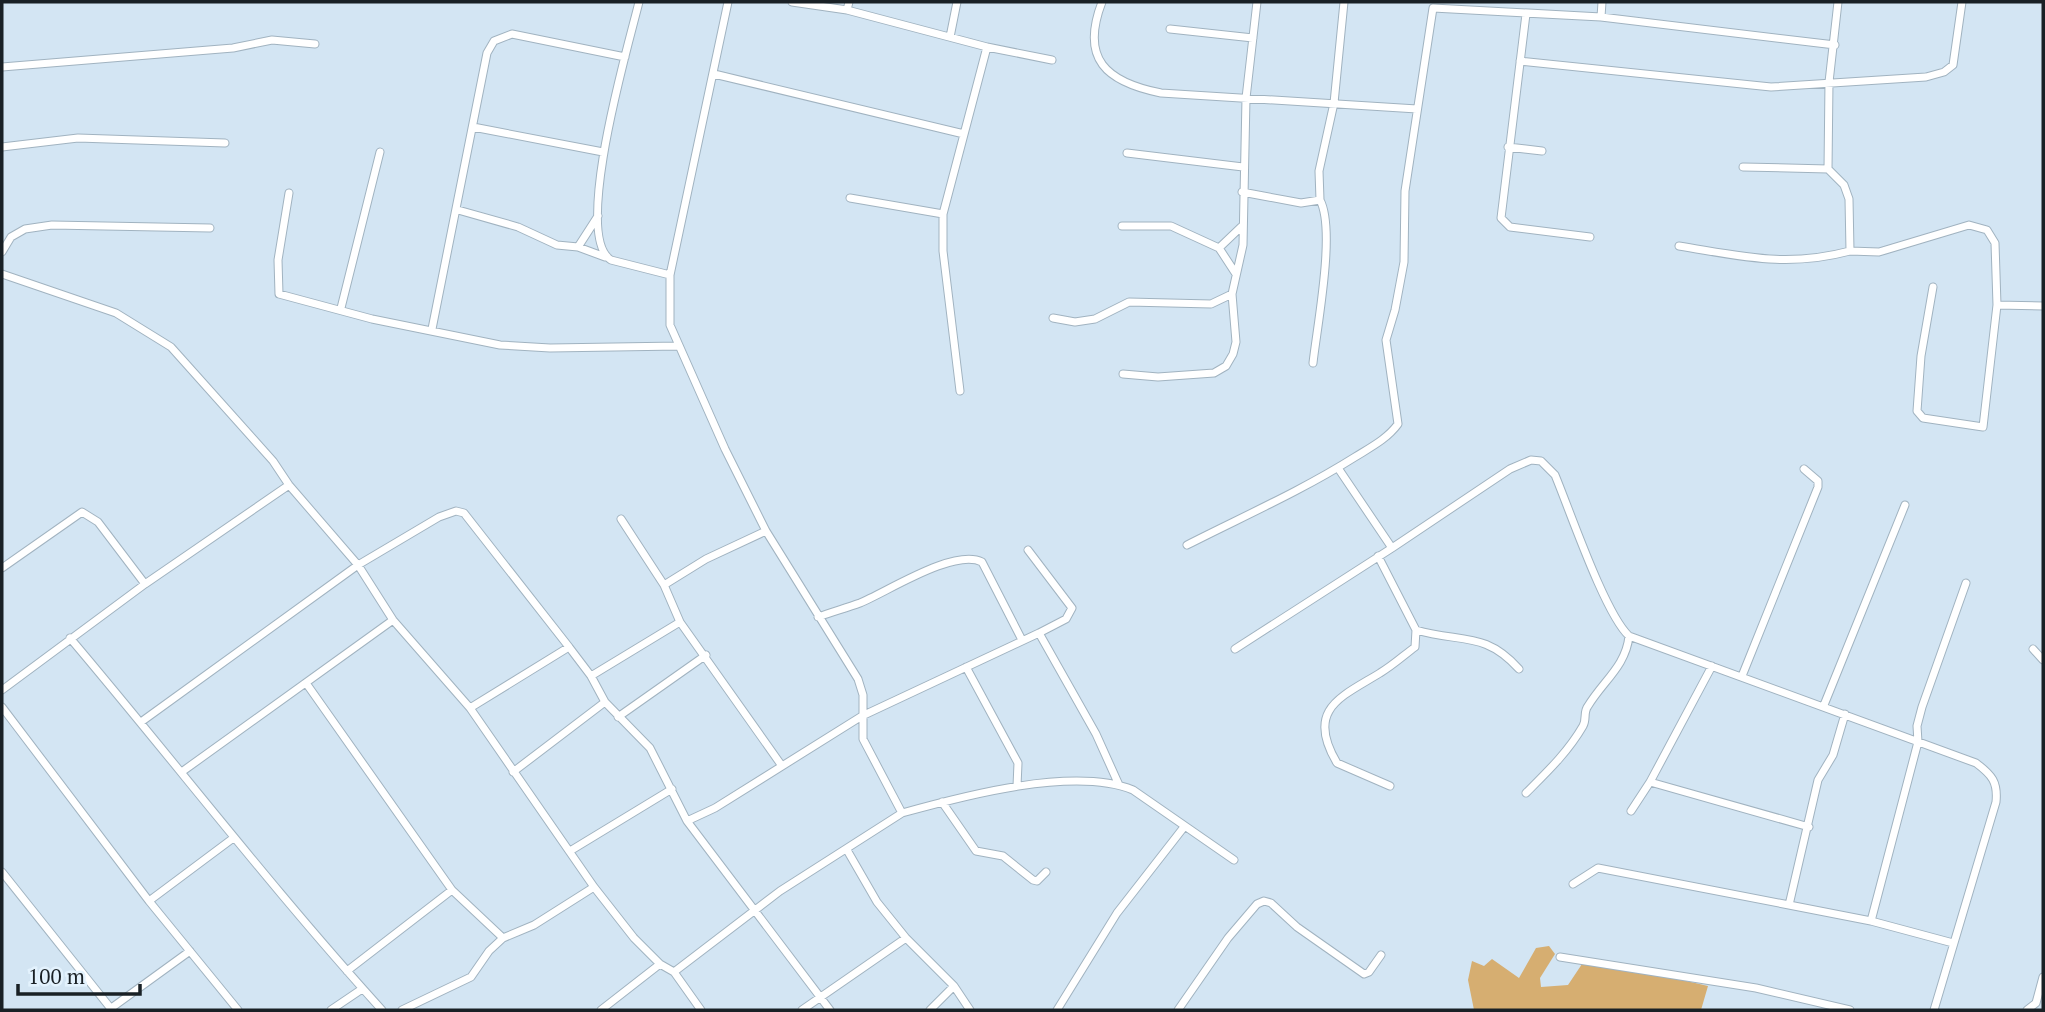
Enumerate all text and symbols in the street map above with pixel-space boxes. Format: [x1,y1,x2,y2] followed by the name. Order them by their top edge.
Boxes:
[18,953,140,997] scale bar
[28,962,85,990] text: 100 m

